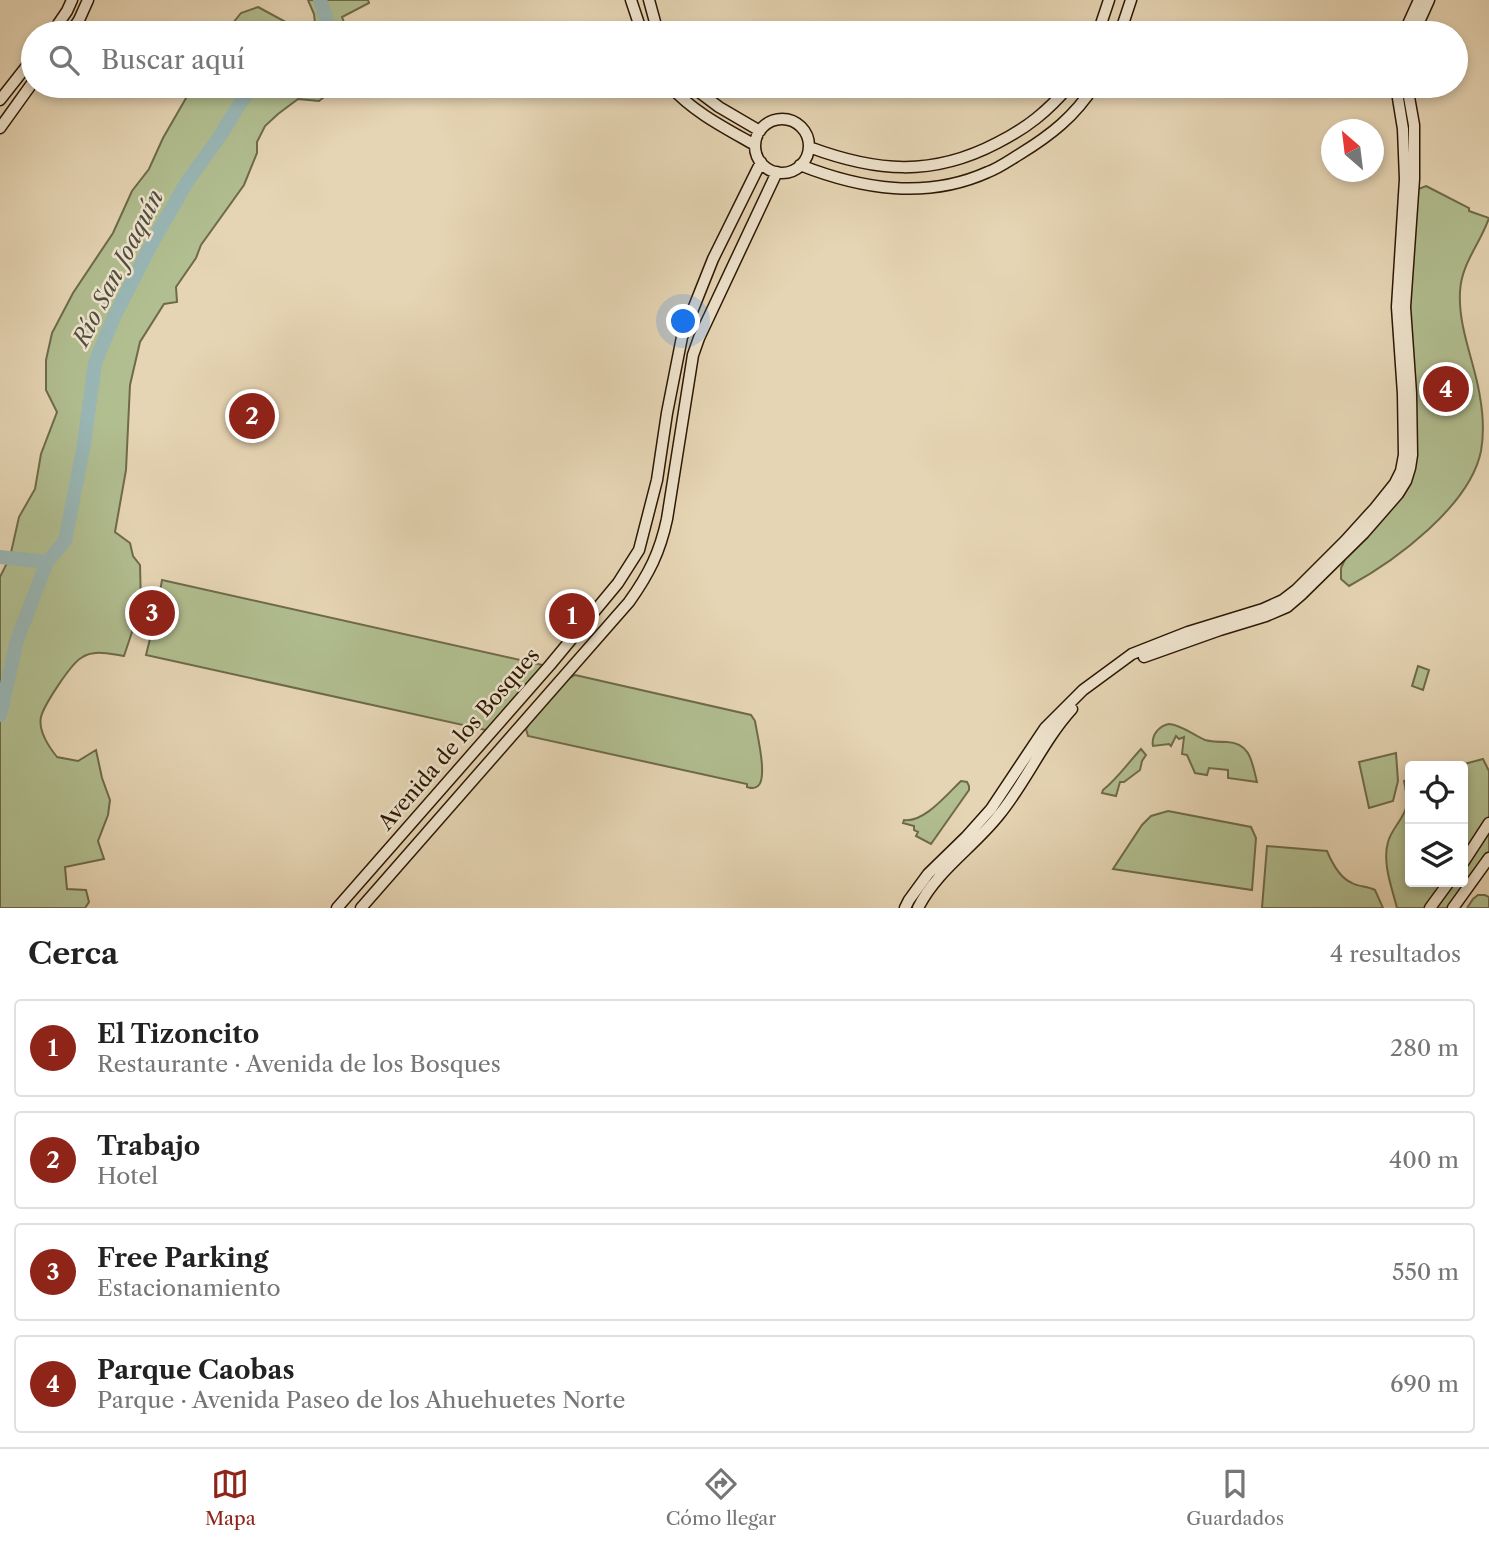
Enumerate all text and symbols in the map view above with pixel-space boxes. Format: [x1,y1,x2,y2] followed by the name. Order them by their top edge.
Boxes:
[21,21,1468,98] search box
[45,41,83,79] icon: search
[101,44,245,76] text: Buscar aquí
[1321,119,1384,182] north arrow
[66,185,169,352] water label: Río San Joaquín
[666,304,700,338] your location
[1423,363,1469,415] pin: 4
[229,390,275,442] pin: 2
[129,587,175,639] pin: 3
[549,590,595,642] pin: 1
[372,643,544,835] street label: Avenida de los Bosques
[1405,761,1468,887] map controls
[1405,761,1468,824] button: locate
[1405,824,1468,887] button: layers
[28,935,118,972] text: Cerca
[1330,940,1461,968] text: 4 resultados
[97,1018,259,1050] text: El Tizoncito
[48,1034,58,1062] text: 1
[1390,1034,1459,1062] text: 280 m
[97,1050,501,1078] text: Restaurante · Avenida de los Bosques
[97,1130,200,1162] text: Trabajo
[46,1146,60,1174] text: 2
[1389,1146,1459,1174] text: 400 m
[97,1162,158,1190] text: Hotel
[97,1242,269,1274] text: Free Parking
[47,1258,60,1286] text: 3
[1392,1258,1459,1286] text: 550 m
[97,1274,281,1302] text: Estacionamiento
[97,1354,295,1386] text: Parque Caobas
[46,1370,60,1398] text: 4
[1390,1370,1459,1398] text: 690 m
[97,1386,625,1414] text: Parque · Avenida Paseo de los Ahuehuetes Norte
[205,1465,256,1530] tab: Mapa
[666,1465,776,1530] tab: Cómo llegar
[1186,1465,1284,1530] tab: Guardados

